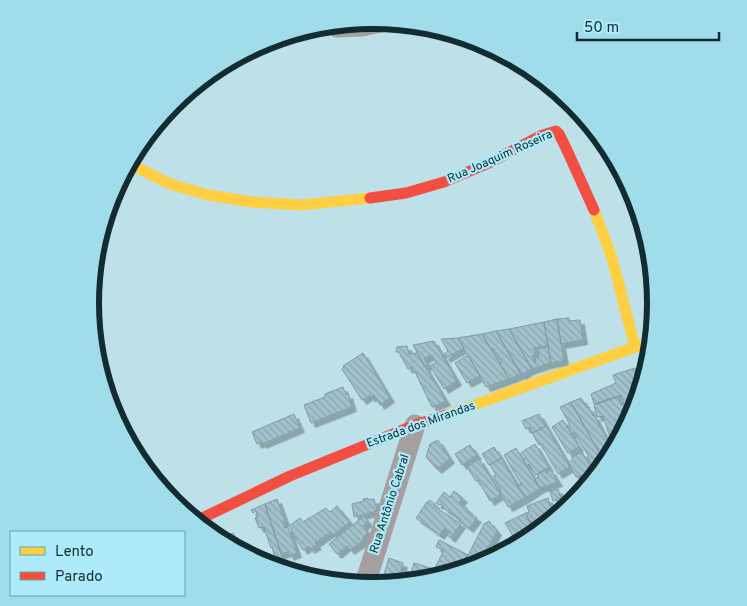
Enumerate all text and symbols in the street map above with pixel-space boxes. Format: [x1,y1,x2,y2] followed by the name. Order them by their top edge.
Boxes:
[577,10,720,42] scale bar
[584,19,619,38] text: 50 m
[445,127,555,187] street label: Rua Joaquim Roseira
[365,398,477,452] street label: Estrada dos Mirandas
[366,452,414,556] street label: Rua Antônio Cabral
[10,531,185,596] legend
[55,543,94,562] text: Lento
[55,568,103,587] text: Parado

